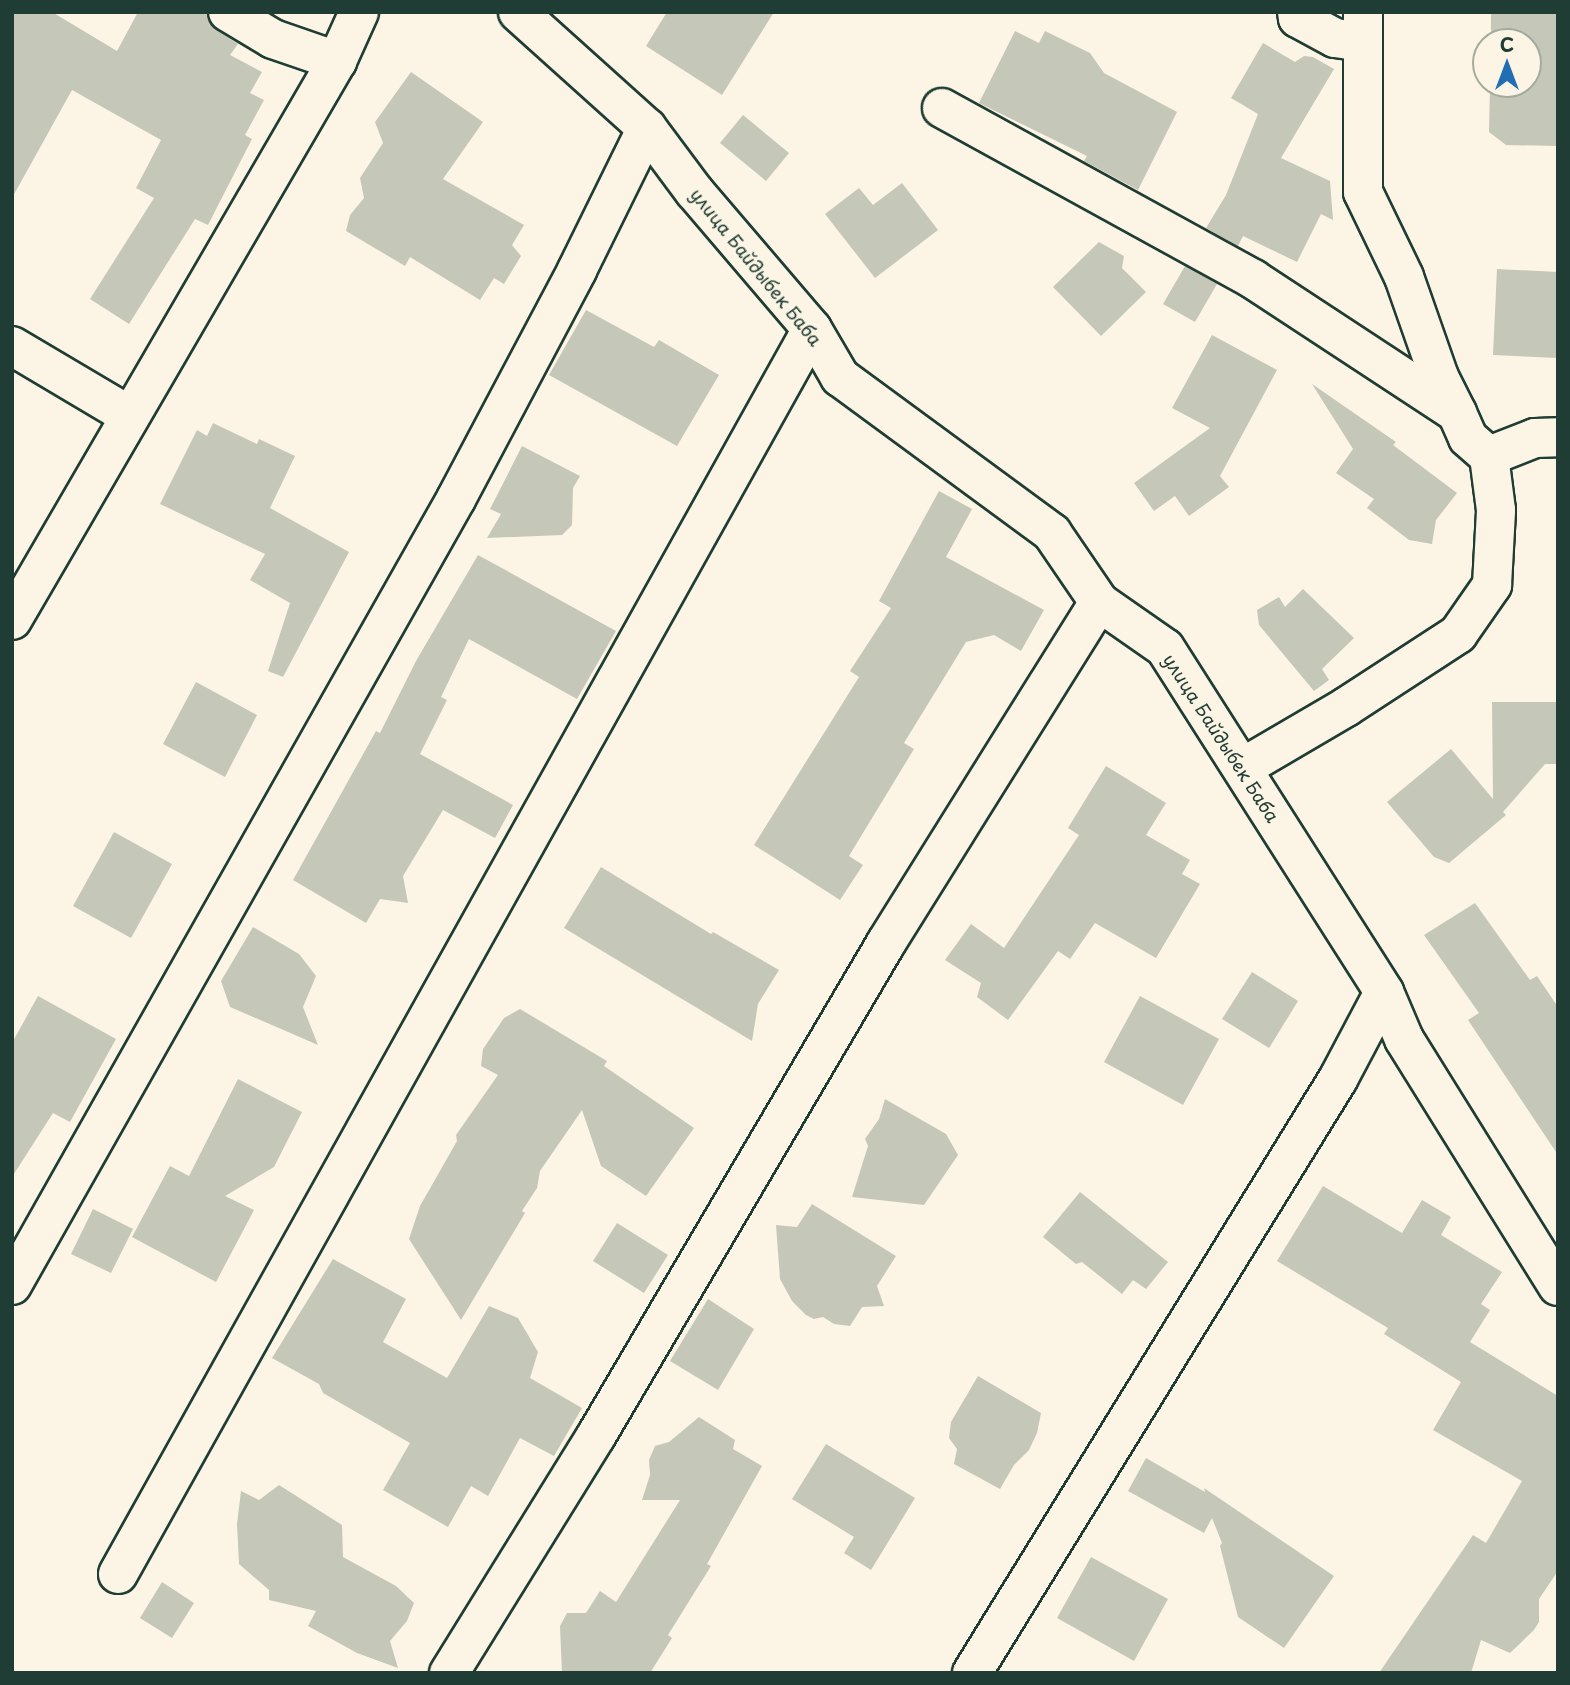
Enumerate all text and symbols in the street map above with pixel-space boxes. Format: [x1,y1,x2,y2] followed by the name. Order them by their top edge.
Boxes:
[1472,28,1542,98] north arrow
[1500,30,1514,58] text: С
[685,183,827,351] street label: улица Байдыбек Баба
[1158,649,1284,827] street label: улица Байдыбек Баба

